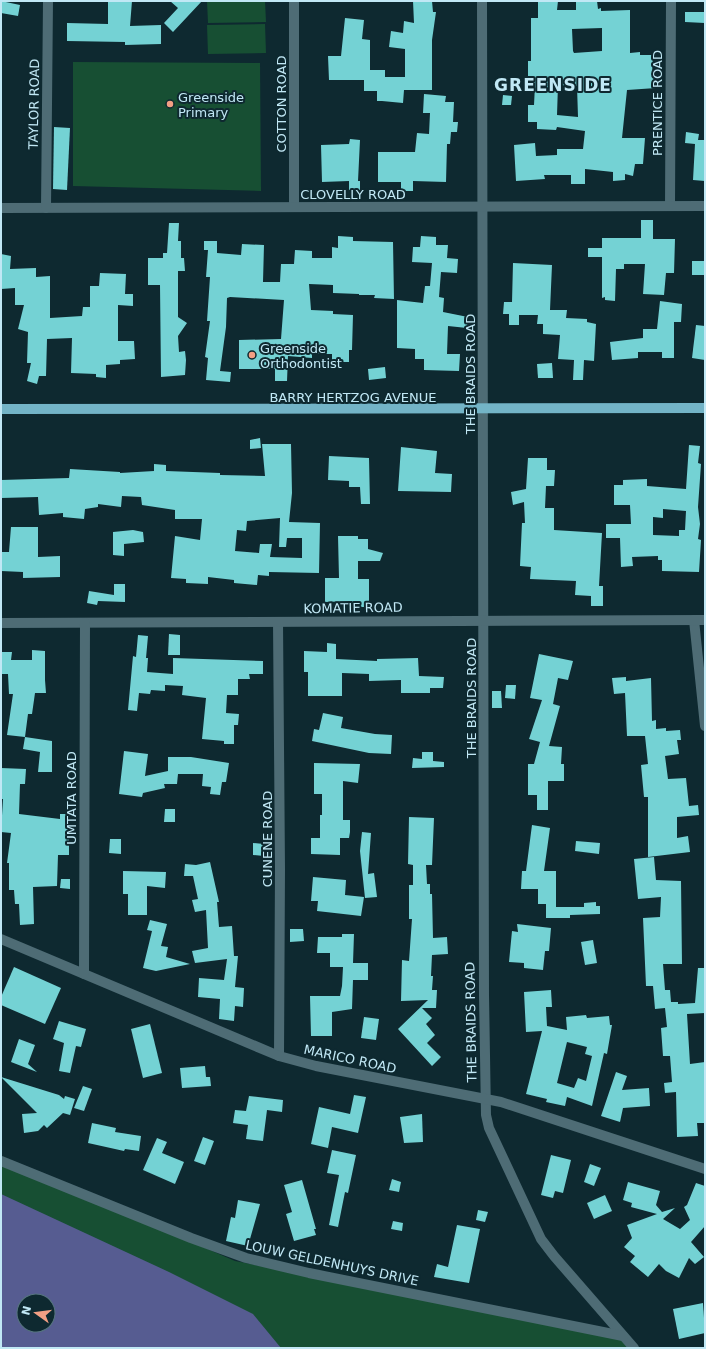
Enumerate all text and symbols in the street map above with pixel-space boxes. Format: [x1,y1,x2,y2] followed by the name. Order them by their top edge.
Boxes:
[650,50,665,156] street label: PRENTICE ROAD
[274,56,289,153] street label: COTTON ROAD
[26,58,42,151] street label: TAYLOR ROAD
[494,75,612,95] district label: GREENSIDE
[178,90,244,120] place label: Greenside Primary
[165,99,175,109] marker: Greenside Primary
[300,187,406,202] street label: CLOVELLY ROAD
[463,314,478,435] street label: THE BRAIDS ROAD
[260,341,342,371] place label: Greenside Orthodontist
[247,350,257,360] marker: Greenside Orthodontist
[269,390,437,405] street label: BARRY HERTZOG AVENUE
[303,600,403,616] street label: KOMATIE ROAD
[464,638,479,759] street label: THE BRAIDS ROAD
[64,751,79,845] street label: UMTATA ROAD
[260,791,275,887] street label: CUNENE ROAD
[462,962,480,1083] street label: THE BRAIDS ROAD
[302,1042,398,1076] street label: MARICO ROAD
[244,1237,420,1289] street label: LOUW GELDENHUYS DRIVE
[16,1293,56,1333] north arrow
[19,1305,34,1317] text: N

